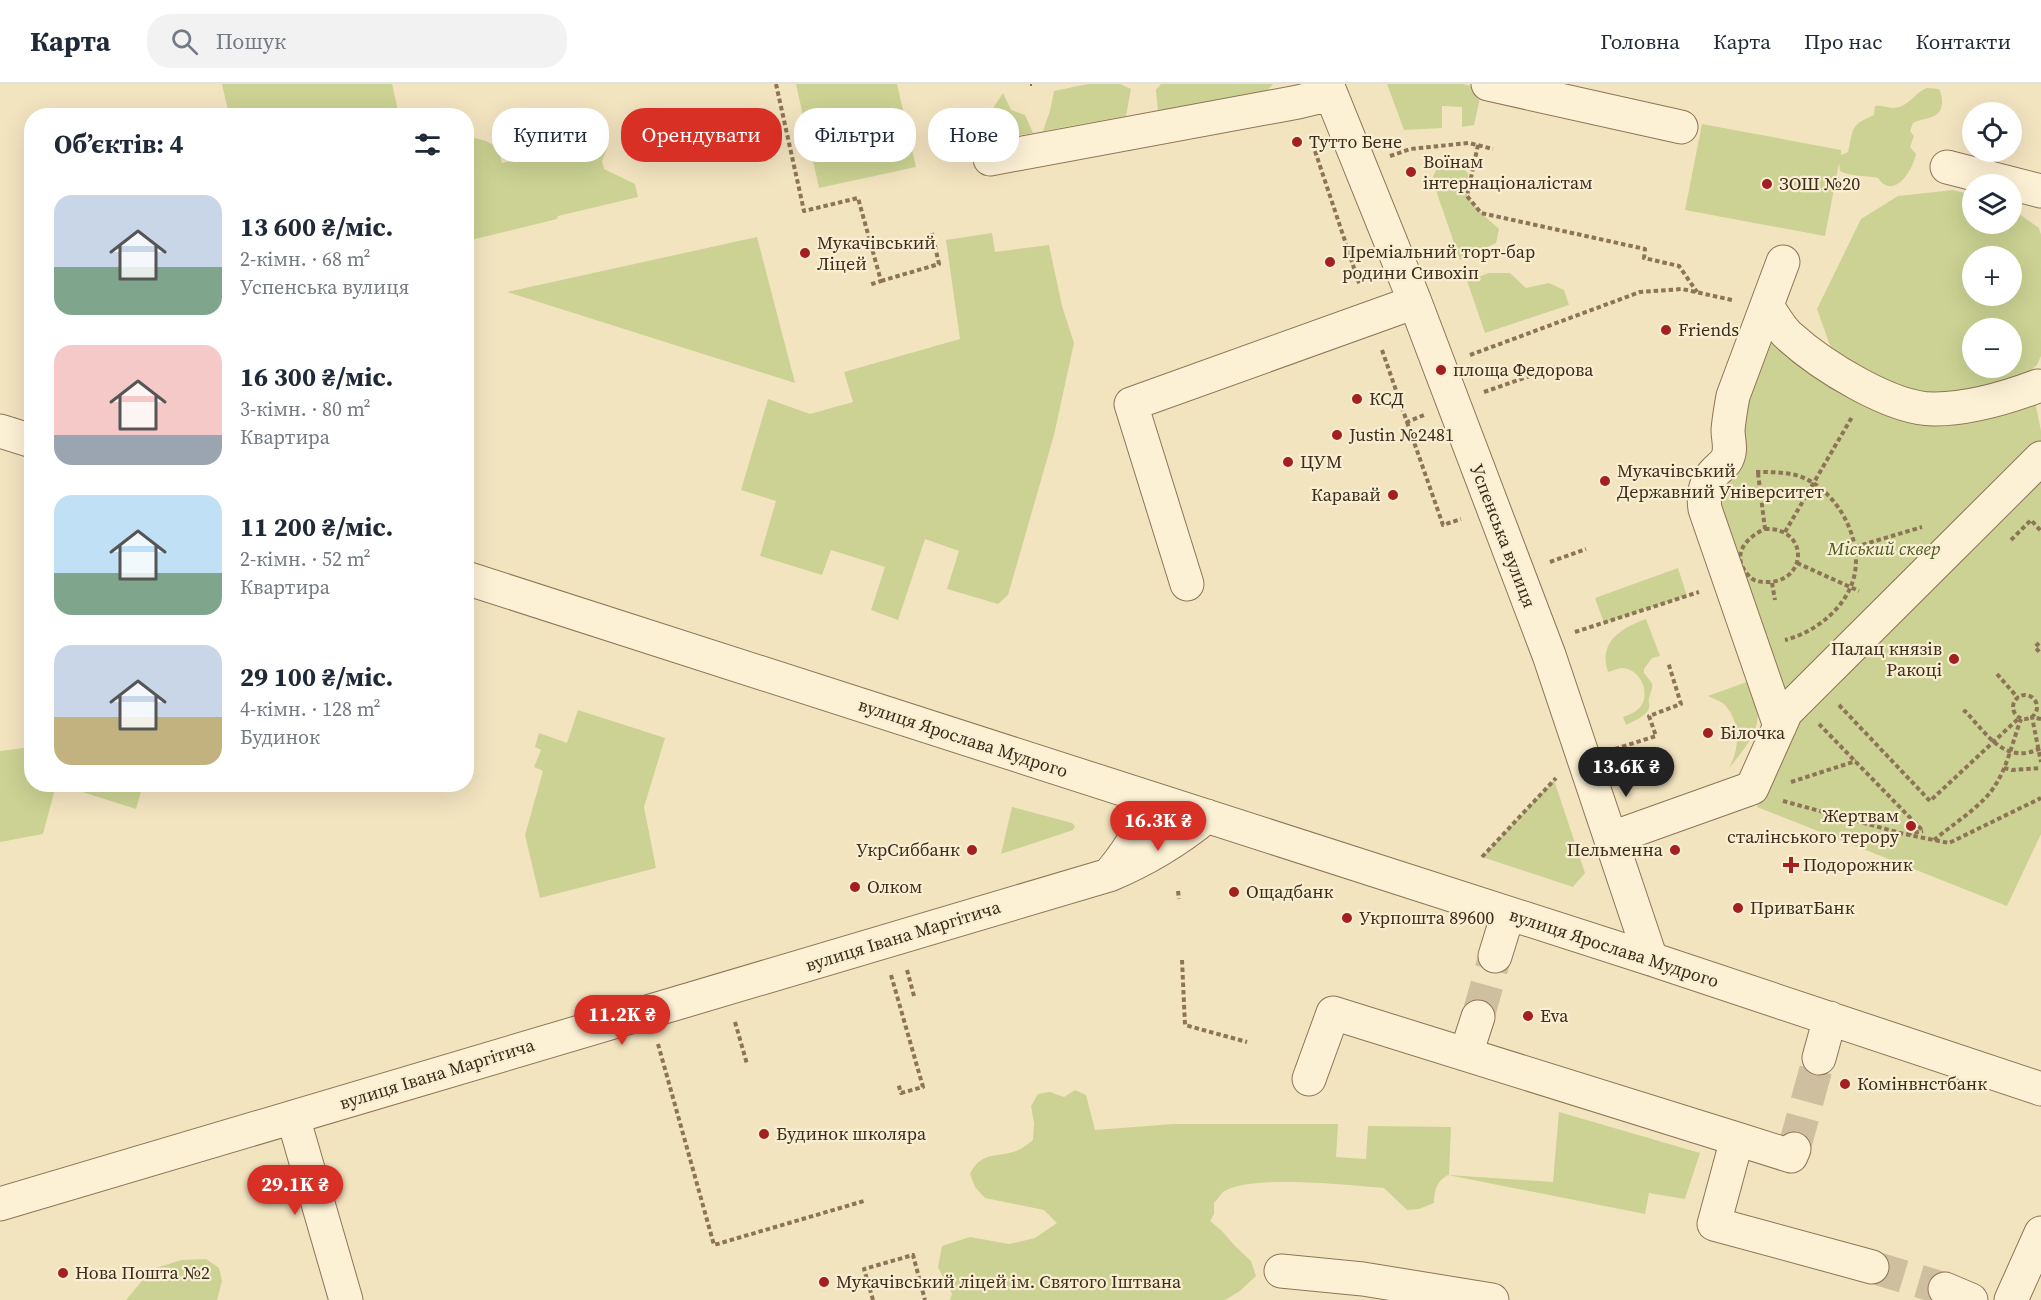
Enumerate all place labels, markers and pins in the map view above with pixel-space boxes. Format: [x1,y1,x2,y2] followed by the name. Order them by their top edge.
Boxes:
[1309,129,1402,154] place label: Тутто Бене
[1290,135,1304,149] marker: Тутто Бене
[1423,149,1593,195] place label: Воїнам інтернаціоналістам
[1404,165,1418,179] marker: Воїнам інтернаціоналістам
[1779,171,1860,196] place label: ЗОШ №20
[1760,177,1774,191] marker: ЗОШ №20
[817,230,936,276] place label: Мукачівський Ліцей
[1342,239,1535,285] place label: Преміальний торт-бар родини Сивохіп
[798,246,812,260] marker: Мукачівський Ліцей
[1323,255,1337,269] marker: Преміальний торт-бар родини Сивохіп
[1678,317,1739,342] place label: Friends
[1659,323,1673,337] marker: Friends
[1453,357,1594,382] place label: площа Федорова
[1434,363,1448,377] marker: площа Федорова
[1369,386,1404,411] place label: КСД
[1350,392,1364,406] marker: КСД
[1348,422,1454,447] place label: Justin №2481
[1330,428,1344,442] marker: Justin №2481
[1300,449,1342,474] place label: ЦУМ
[1281,455,1295,469] marker: ЦУМ
[1617,458,1824,504] place label: Мукачівський Державний Університет
[1598,474,1612,488] marker: Мукачівський Державний Університет
[1311,482,1381,507] place label: Каравай
[1386,488,1400,502] marker: Каравай
[1831,636,1942,682] place label: Палац князів Ракоці
[1947,652,1961,666] marker: Палац князів Ракоці
[1720,720,1786,745] place label: Білочка
[1701,726,1715,740] marker: Білочка
[1571,747,1681,798] pin: 13.6K ₴
[1103,801,1213,852] pin: 16.3K ₴
[1727,803,1900,849] place label: Жертвам сталінського терору
[1904,819,1918,833] marker: Жертвам сталінського терору
[856,837,960,862] place label: УкрСиббанк
[1567,837,1664,862] place label: Пельменна
[965,843,979,857] marker: УкрСиббанк
[1668,843,1682,857] marker: Пельменна
[1803,852,1913,877] place label: Подорожник
[1784,858,1798,872] marker: Подорожник
[867,874,922,899] place label: Олком
[1246,879,1334,904] place label: Ощадбанк
[848,880,862,894] marker: Олком
[1227,885,1241,899] marker: Ощадбанк
[1750,895,1855,920] place label: ПриватБанк
[1731,901,1745,915] marker: ПриватБанк
[1359,905,1494,930] place label: Укрпошта 89600
[1340,911,1354,925] marker: Укрпошта 89600
[567,995,677,1046] pin: 11.2K ₴
[1540,1003,1569,1028] place label: Eva
[1521,1009,1535,1023] marker: Eva
[1857,1071,1987,1096] place label: Комінвнстбанк
[1838,1077,1852,1091] marker: Комінвнстбанк
[776,1121,927,1146] place label: Будинок школяра
[757,1127,771,1141] marker: Будинок школяра
[240,1165,350,1216] pin: 29.1K ₴
[75,1260,210,1285] place label: Нова Пошта №2
[56,1266,70,1280] marker: Нова Пошта №2
[836,1269,1182,1294] place label: Мукачівський ліцей ім. Святого Іштвана
[817,1275,831,1289] marker: Мукачівський ліцей ім. Святого Іштвана

